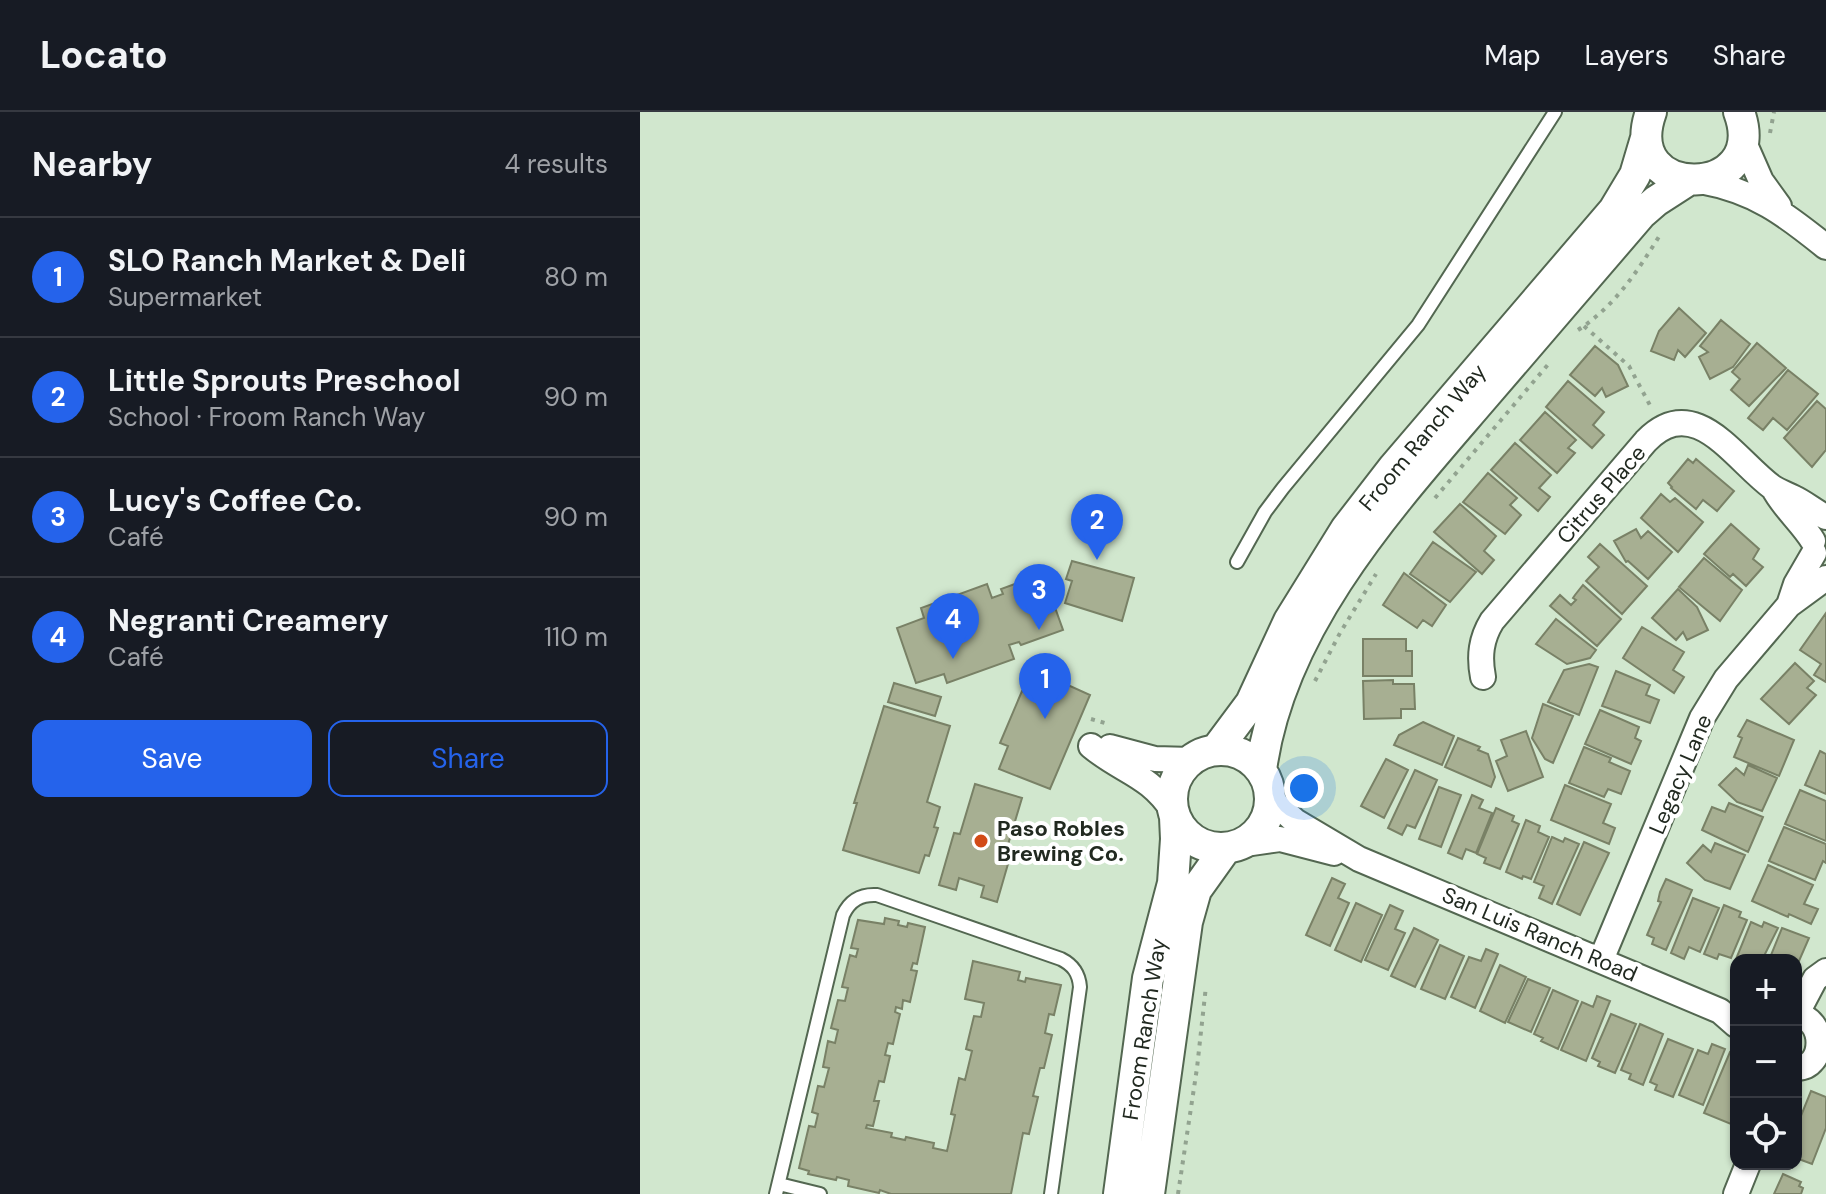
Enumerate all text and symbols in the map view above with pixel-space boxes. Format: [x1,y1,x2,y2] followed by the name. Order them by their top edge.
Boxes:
[40,30,168,80] text: Locato
[1484,37,1541,74] text: Map
[1585,37,1669,74] text: Layers
[1713,37,1786,74] text: Share
[32,142,152,187] text: Nearby
[504,147,608,181] text: 4 results
[108,241,466,280] text: SLO Ranch Market & Deli
[53,260,63,294] text: 1
[544,260,608,294] text: 80 m
[108,280,262,314] text: Supermarket
[1352,358,1492,517] street label: Froom Ranch Way
[108,361,460,400] text: Little Sprouts Preschool
[50,380,66,414] text: 2
[544,380,608,414] text: 90 m
[108,400,425,434] text: School · Froom Ranch Way
[1550,439,1652,550] street label: Citrus Place
[108,481,362,520] text: Lucy's Coffee Co.
[1071,494,1123,560] pin: 2
[50,500,66,534] text: 3
[544,500,608,534] text: 90 m
[108,520,164,554] text: Café
[1013,564,1065,630] pin: 3
[927,593,979,659] pin: 4
[108,601,389,640] text: Negranti Creamery
[50,620,66,654] text: 4
[544,620,608,654] text: 110 m
[108,640,164,674] text: Café
[1019,653,1071,719] pin: 1
[1642,710,1719,838] street label: Legacy Lane
[32,720,312,797] button: Save
[328,720,608,797] button: Share
[1284,768,1324,808] your location
[997,814,1125,868] place label: Paso Robles Brewing Co.
[972,832,990,850] marker: Paso Robles Brewing Co.
[1438,880,1642,989] street label: San Luis Ranch Road
[1116,936,1173,1122] street label: Froom Ranch Way
[1730,954,1802,1170] map controls
[1730,954,1802,1026] button: +
[1730,1026,1802,1098] button: −
[1730,1098,1802,1170] button: locate

